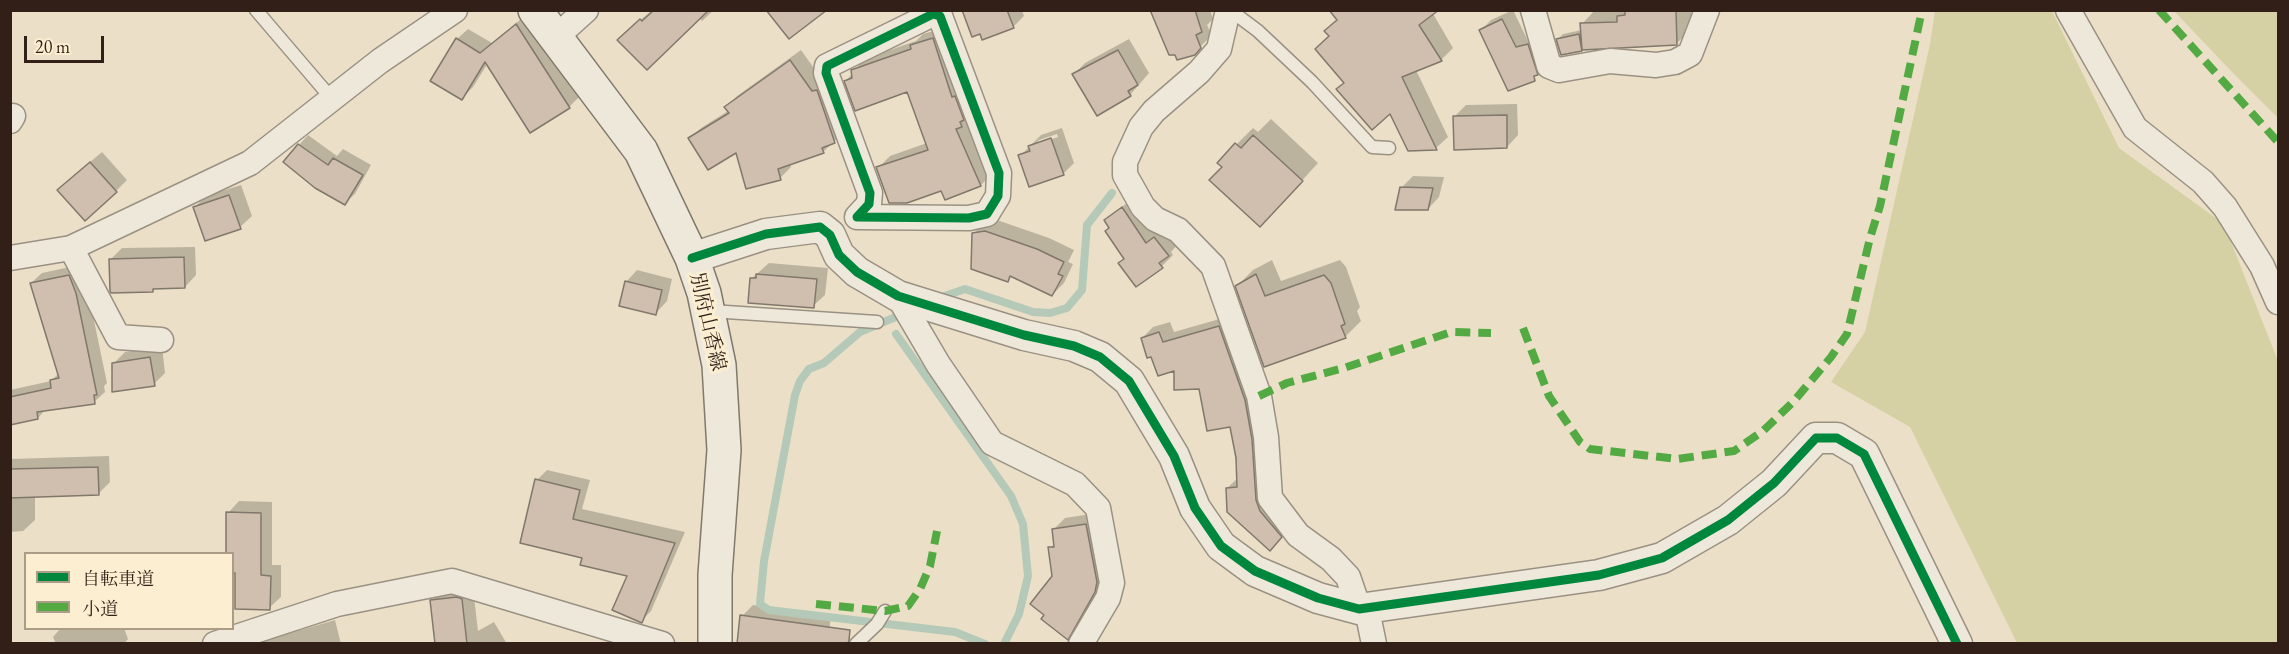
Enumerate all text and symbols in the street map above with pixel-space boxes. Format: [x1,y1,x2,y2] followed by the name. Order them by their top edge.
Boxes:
[27,24,106,62] scale bar
[35,35,70,58] text: 20 m
[684,271,730,373] street label: 別府山香線
[24,552,234,630] legend
[82,567,154,590] text: 自転車道
[82,597,118,620] text: 小道

